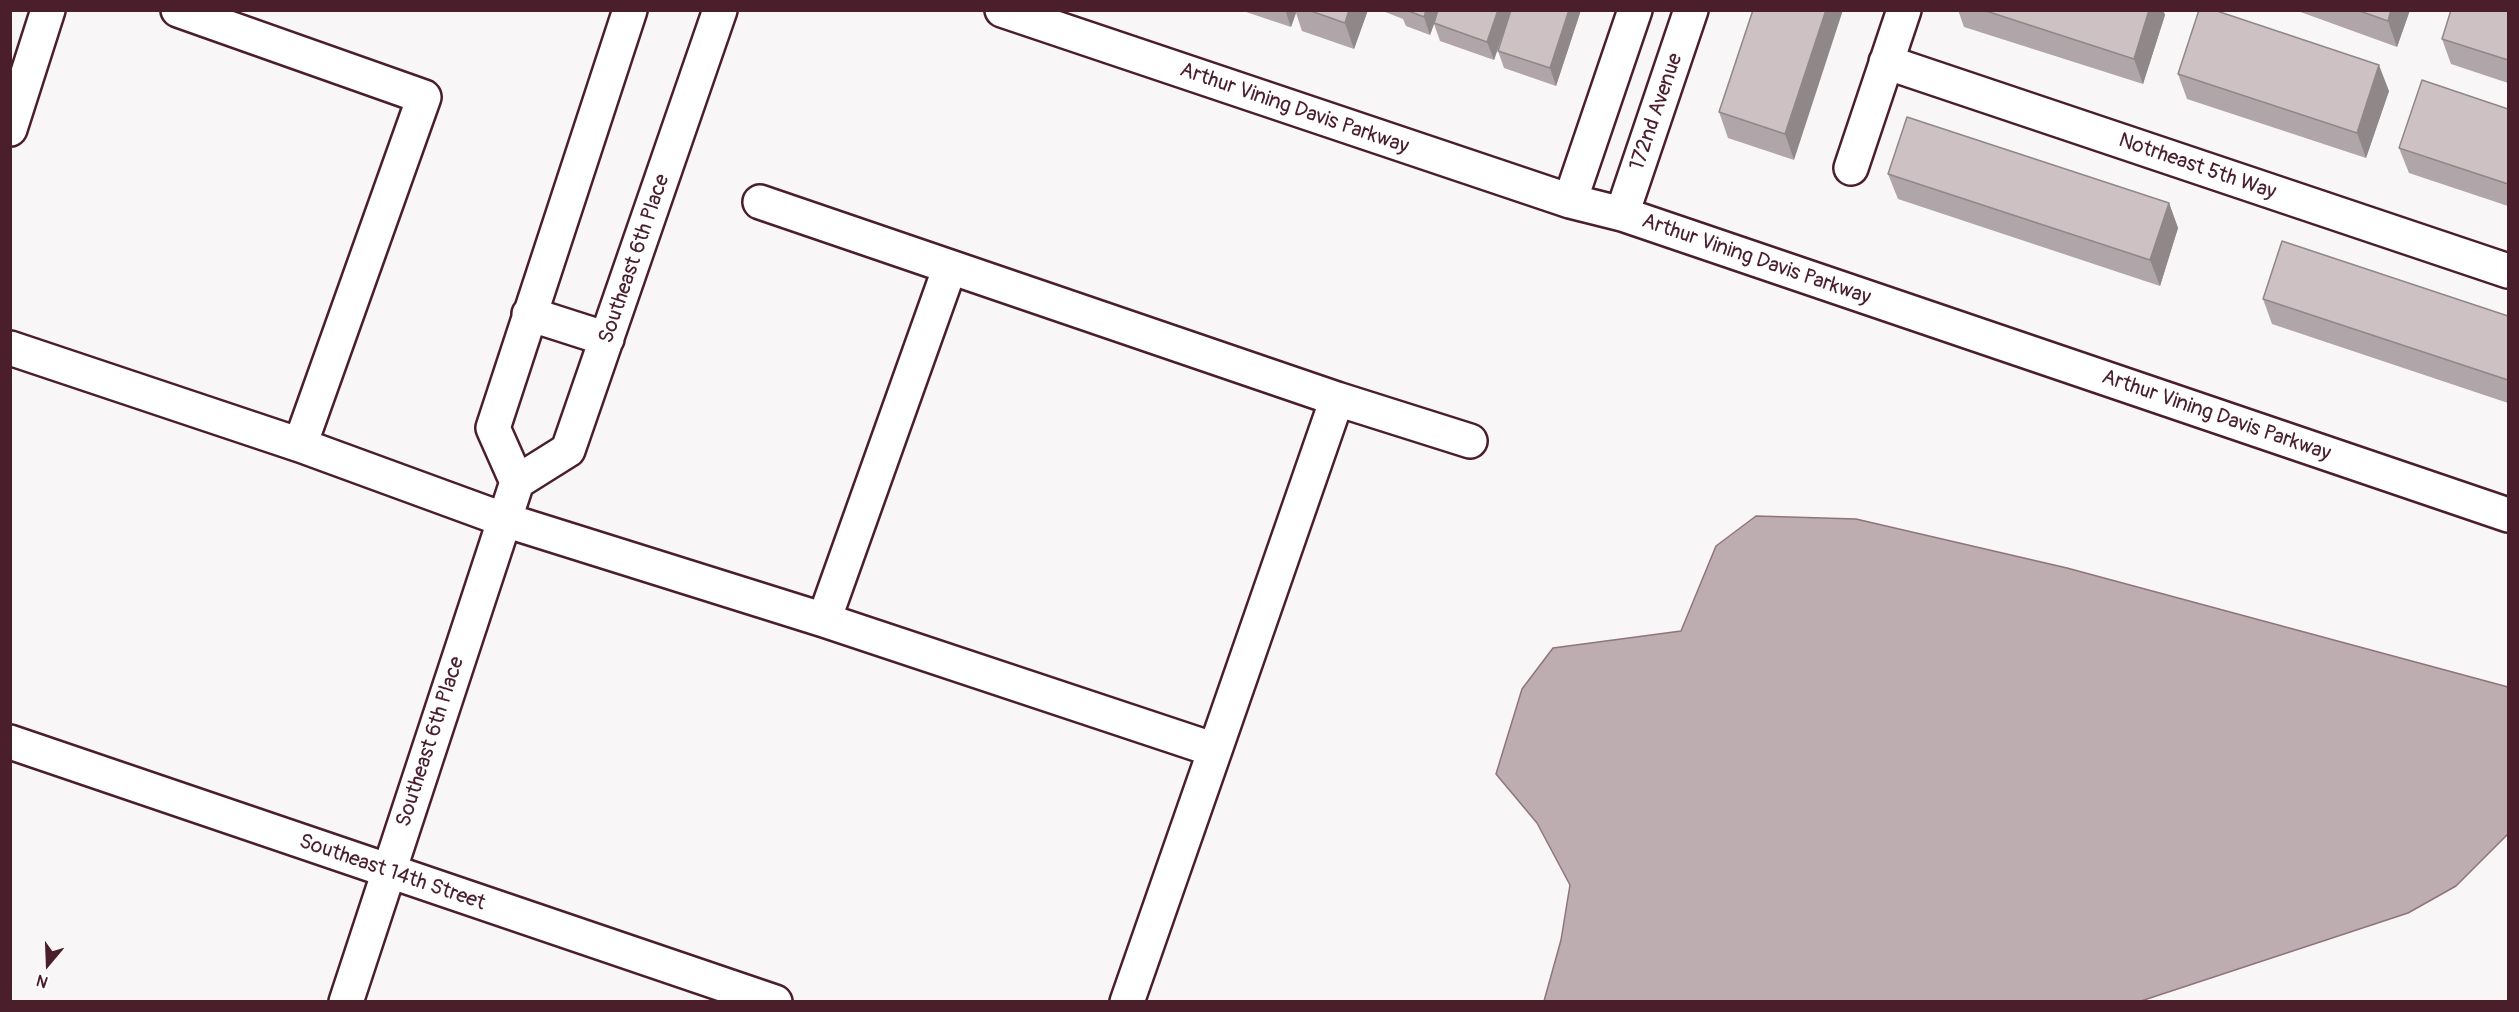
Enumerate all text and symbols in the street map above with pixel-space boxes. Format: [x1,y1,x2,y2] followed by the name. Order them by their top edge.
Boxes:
[1625,50,1689,174] street label: 172nd Avenue
[1176,58,1412,160] street label: Arthur Vining Davis Parkway
[2115,128,2279,206] street label: Notrheast 5th Way
[594,171,676,347] street label: Southeast 6th Place
[1638,209,1874,311] street label: Arthur Vining Davis Parkway
[2098,365,2334,467] street label: Arthur Vining Davis Parkway
[392,654,470,830] street label: Southeast 6th Place
[296,829,488,917] street label: Southeast 14th Street
[18,934,78,994] north arrow
[34,970,51,992] text: N

